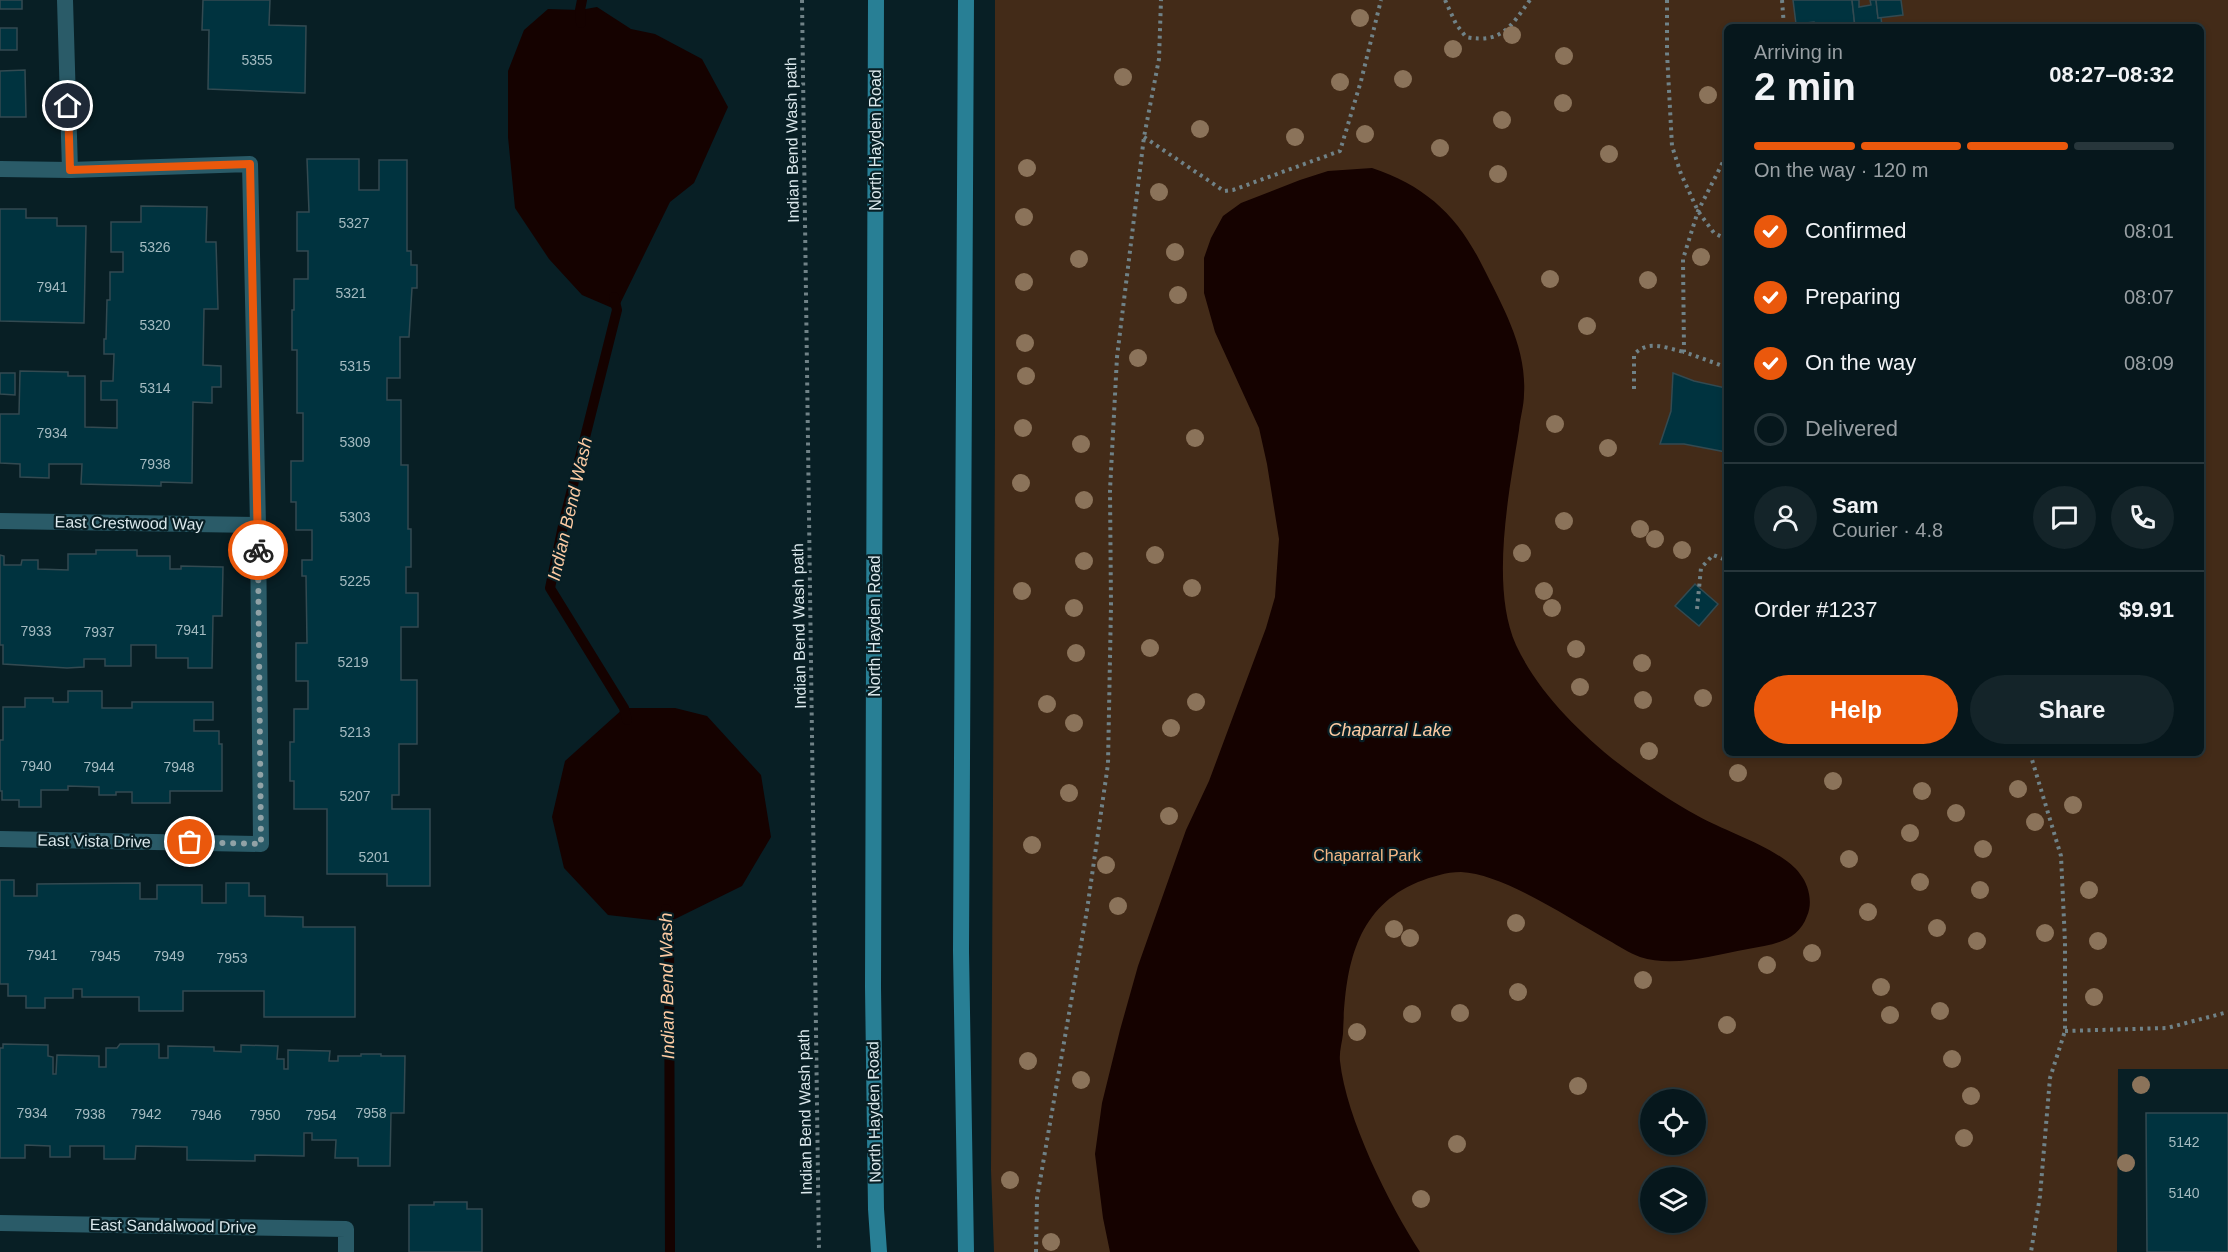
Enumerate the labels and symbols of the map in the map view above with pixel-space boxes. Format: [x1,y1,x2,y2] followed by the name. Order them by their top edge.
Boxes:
[241,52,273,68] house number: 5355
[782,57,802,223] street label: Indian Bend Wash path
[867,69,884,211] street label: North Hayden Road
[42,80,93,131] pin
[338,215,370,231] house number: 5327
[139,239,171,255] house number: 5326
[36,279,68,295] house number: 7941
[335,285,367,301] house number: 5321
[139,317,171,333] house number: 5320
[339,358,371,374] house number: 5315
[139,380,171,396] house number: 5314
[36,425,68,441] house number: 7934
[339,434,371,450] house number: 5309
[544,435,596,583] water label: Indian Bend Wash
[139,456,171,472] house number: 7938
[339,509,371,525] house number: 5303
[54,513,204,533] street label: East Crestwood Way
[228,520,288,580] courier
[789,543,809,709] street label: Indian Bend Wash path
[866,555,883,697] street label: North Hayden Road
[339,573,371,589] house number: 5225
[175,622,207,638] house number: 7941
[20,623,52,639] house number: 7933
[83,624,115,640] house number: 7937
[337,654,369,670] house number: 5219
[1328,720,1452,740] water label: Chaparral Lake
[339,724,371,740] house number: 5213
[20,758,52,774] house number: 7940
[83,759,115,775] house number: 7944
[163,759,195,775] house number: 7948
[339,788,371,804] house number: 5207
[164,816,215,867] pin
[37,832,151,850] street label: East Vista Drive
[1313,847,1422,864] park label: Chaparral Park
[358,849,390,865] house number: 5201
[656,912,678,1060] water label: Indian Bend Wash
[26,947,58,963] house number: 7941
[89,948,121,964] house number: 7945
[153,948,185,964] house number: 7949
[216,950,248,966] house number: 7953
[795,1029,815,1195] street label: Indian Bend Wash path
[864,1041,884,1183] street label: North Hayden Road
[16,1105,48,1121] house number: 7934
[355,1105,387,1121] house number: 7958
[74,1106,106,1122] house number: 7938
[130,1106,162,1122] house number: 7942
[190,1107,222,1123] house number: 7946
[249,1107,281,1123] house number: 7950
[305,1107,337,1123] house number: 7954
[2168,1134,2200,1150] house number: 5142
[2168,1185,2200,1201] house number: 5140
[90,1216,256,1236] street label: East Sandalwood Drive

